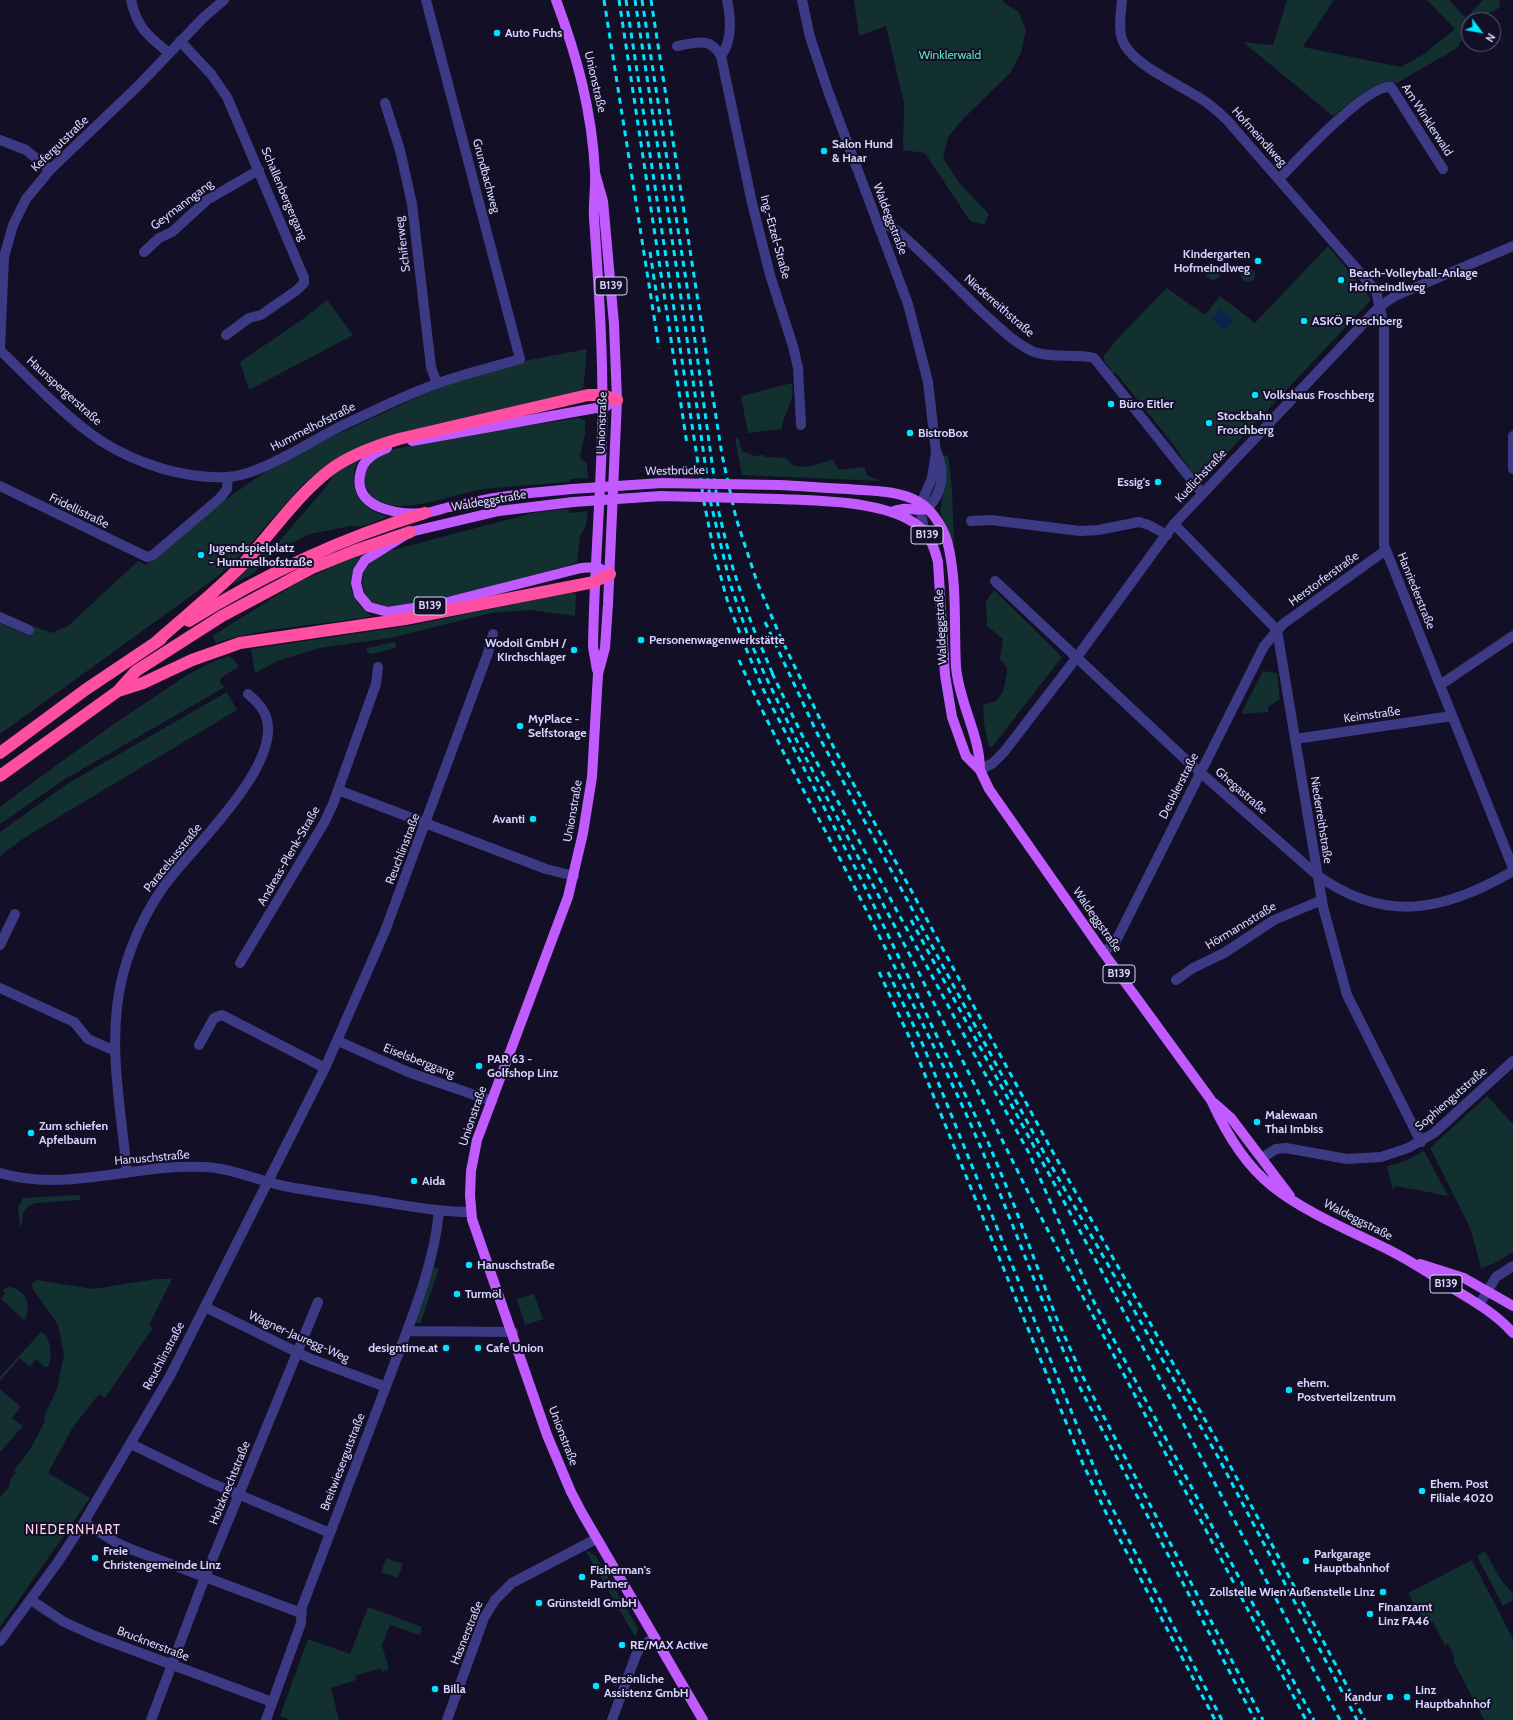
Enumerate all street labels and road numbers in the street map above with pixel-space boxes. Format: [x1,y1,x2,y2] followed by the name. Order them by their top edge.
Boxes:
[581,50,609,114] street label: Unionstraße
[1398,81,1456,159] street label: Am Winklerwald
[1229,104,1289,170] street label: Hofmeindlweg
[28,113,92,175] street label: Kefergutstraße
[469,137,503,215] street label: Grundbachweg
[258,145,310,243] street label: Schallenbergergang
[148,177,216,233] street label: Geymanngang
[870,181,910,257] street label: Waldeggstraße
[757,193,793,281] street label: Ing.-Etzel-Straße
[392,215,414,273] street label: Schiferweg
[961,272,1037,340] street label: Niederreithstraße
[595,277,627,295] road number: B139
[24,354,104,428] street label: Haunspergerstraße
[594,391,610,455] street label: Unionstraße
[268,399,358,455] street label: Hummelhofstraße
[1172,446,1230,506] street label: Kudlichstraße
[645,463,705,479] street label: Westbrücke
[451,487,527,515] street label: Waldeggstraße
[47,490,111,532] street label: Fridellistraße
[911,526,943,544] road number: B139
[1286,549,1362,609] street label: Herstorferstraße
[1394,551,1438,631] street label: Hanriederstraße
[932,589,950,665] street label: Waldeggstraße
[414,597,446,615] road number: B139
[1343,704,1401,726] street label: Keimstraße
[1156,751,1202,821] street label: Deublerstraße
[1212,765,1270,817] street label: Ghegastraße
[1307,775,1335,865] street label: Niederreithstraße
[560,779,586,843] street label: Unionstraße
[255,804,323,908] street label: Andreas-Plenk-Straße
[383,811,423,887] street label: Reuchlinstraße
[141,821,205,895] street label: Paracelsusstraße
[1069,885,1125,955] street label: Waldeggstraße
[1203,899,1279,953] street label: Hörmannstraße
[1103,965,1135,983] road number: B139
[381,1041,457,1081] street label: Eiselsberggang
[1412,1064,1490,1134] street label: Sophiengutstraße
[456,1084,490,1148] street label: Unionstraße
[114,1148,190,1168] street label: Hanuschstraße
[1321,1196,1395,1244] street label: Waldeggstraße
[1430,1275,1462,1293] road number: B139
[246,1308,352,1366] street label: Wagner-Jauregg-Weg
[140,1320,188,1392] street label: Reuchlinstraße
[545,1404,581,1468] street label: Unionstraße
[318,1411,368,1513] street label: Breitwiesergutstraße
[207,1439,253,1527] street label: Holzknechtstraße
[448,1599,486,1667] street label: Hasnerstraße
[115,1624,191,1664] street label: Brucknerstraße

